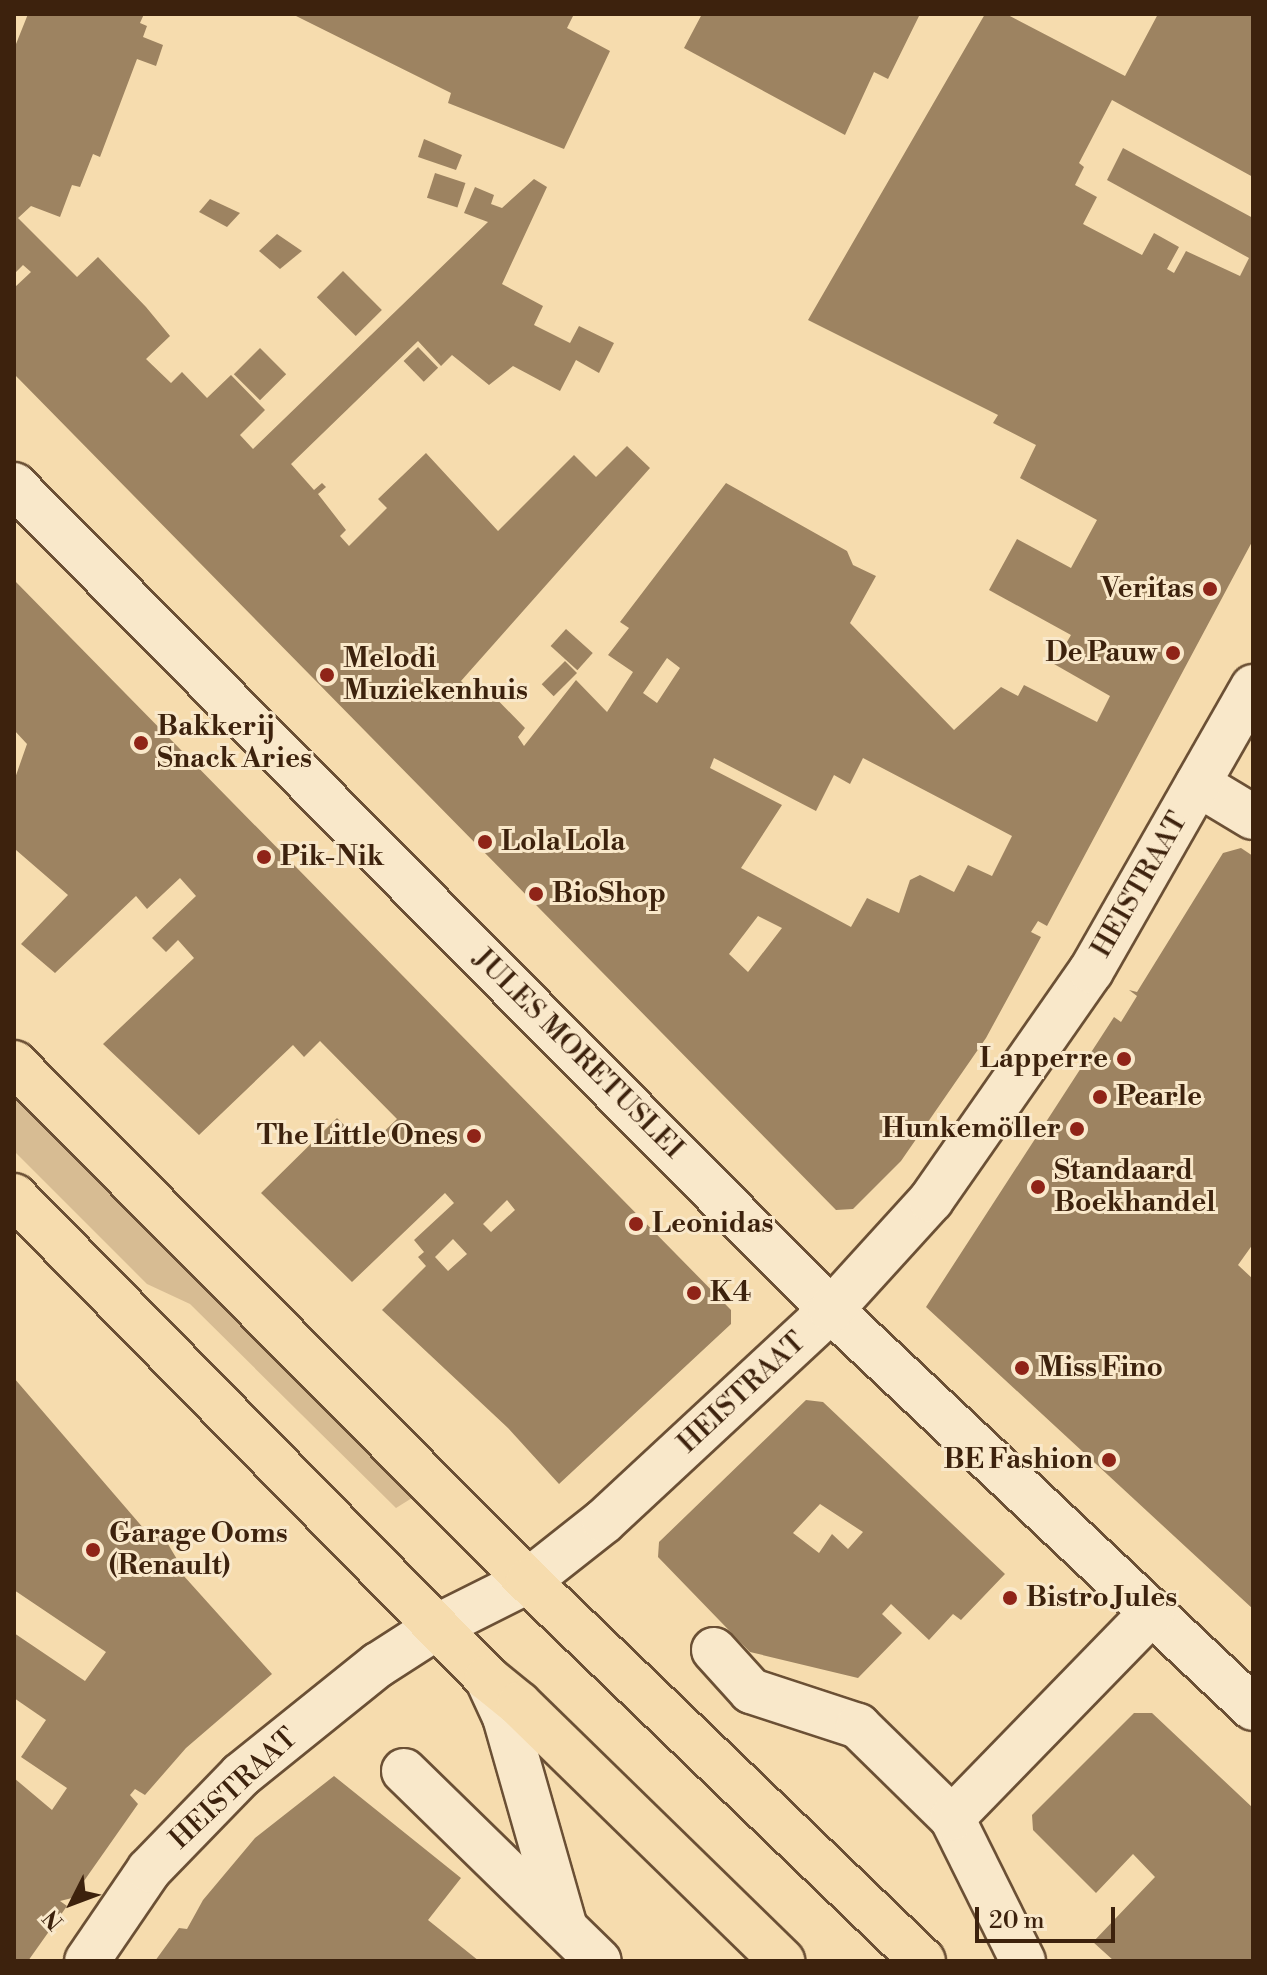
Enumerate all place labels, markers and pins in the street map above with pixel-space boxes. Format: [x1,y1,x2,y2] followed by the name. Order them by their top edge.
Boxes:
[1101,572,1194,606] place label: Veritas
[1201,580,1219,598] marker: Veritas
[1045,636,1157,670] place label: De Pauw
[343,642,528,708] place label: Melodi Muziekenhuis
[1164,644,1182,662] marker: De Pauw
[318,666,336,684] marker: Melodi Muziekenhuis
[157,710,312,776] place label: Bakkerij Snack Aries
[132,734,150,752] marker: Bakkerij Snack Aries
[501,825,625,859] place label: Lola Lola
[476,833,494,851] marker: Lola Lola
[280,840,384,874] place label: Pik-Nik
[255,848,273,866] marker: Pik-Nik
[552,877,666,911] place label: BioShop
[527,885,545,903] marker: BioShop
[980,1042,1108,1076] place label: Lapperre
[1115,1050,1133,1068] marker: Lapperre
[1116,1080,1202,1114] place label: Pearle
[1091,1088,1109,1106] marker: Pearle
[882,1112,1061,1146] place label: Hunkemöller
[257,1119,458,1153] place label: The Little Ones
[1068,1120,1086,1138] marker: Hunkemöller
[465,1127,483,1145] marker: The Little Ones
[1054,1154,1215,1220] place label: Standaard Boekhandel
[1029,1178,1047,1196] marker: Standaard Boekhandel
[652,1207,774,1241] place label: Leonidas
[627,1215,645,1233] marker: Leonidas
[710,1276,751,1310] place label: K4
[685,1284,703,1302] marker: K4
[1038,1351,1163,1385] place label: Miss Fino
[1013,1359,1031,1377] marker: Miss Fino
[944,1443,1093,1477] place label: BE Fashion
[1100,1451,1118,1469] marker: BE Fashion
[109,1517,288,1583] place label: Garage Ooms (Renault)
[84,1541,102,1559] marker: Garage Ooms (Renault)
[1026,1581,1177,1615] place label: Bistro Jules
[1001,1589,1019,1607] marker: Bistro Jules

